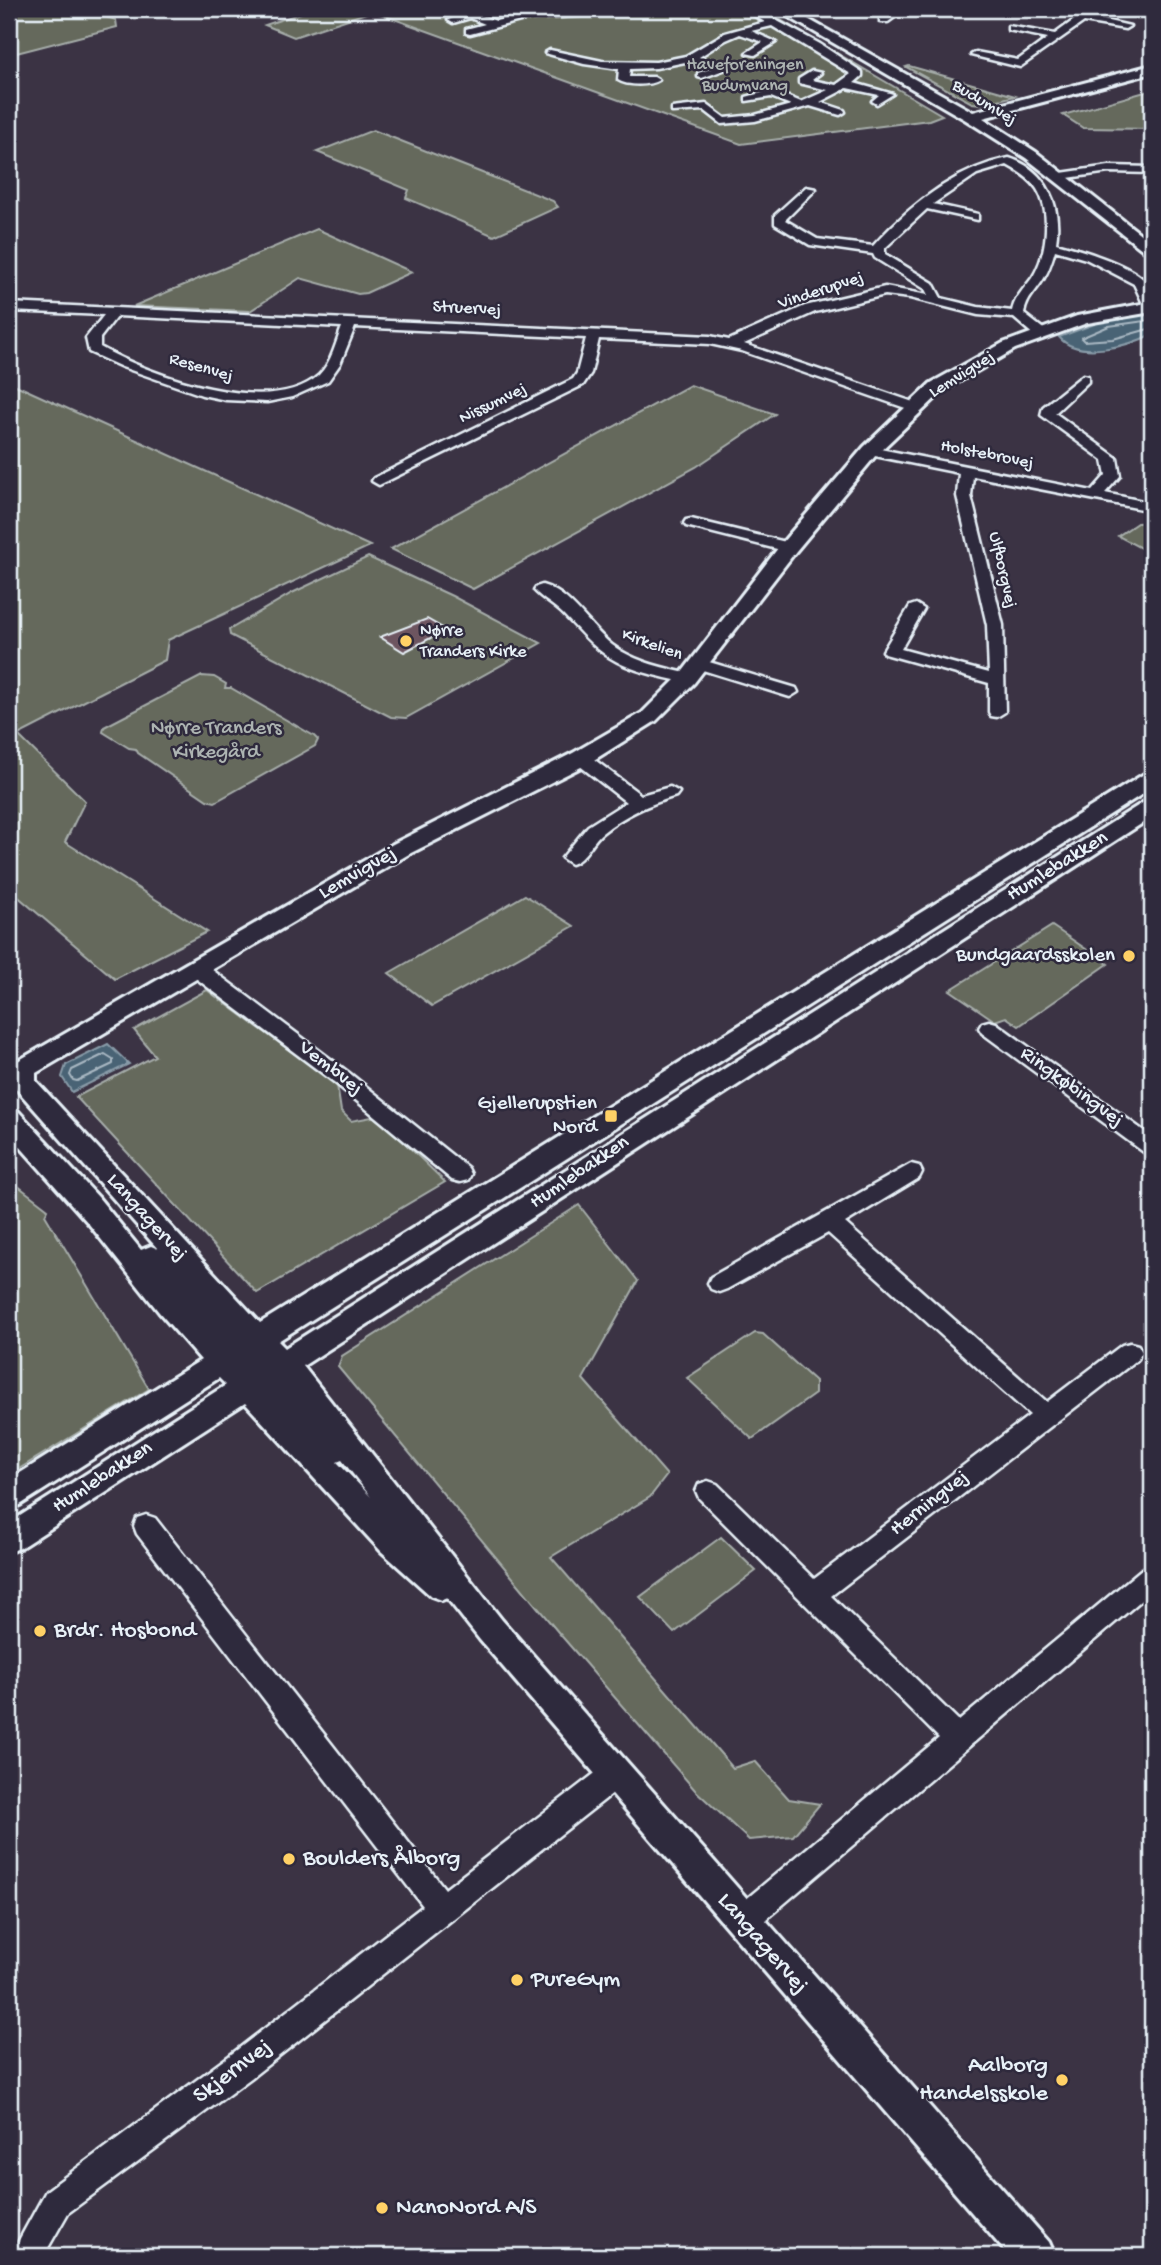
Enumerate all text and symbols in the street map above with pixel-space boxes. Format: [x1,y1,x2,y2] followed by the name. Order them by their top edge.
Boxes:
[686,55,804,97] park label: Haveforeningen Budumvang
[947,75,1020,131] street label: Budumvej
[775,267,866,315] street label: Vinderupvej
[432,297,502,321] street label: Struervej
[925,347,999,403] street label: Lemvigvej
[167,349,235,387] street label: Resenvej
[456,379,530,429] street label: Nissumvej
[939,436,1035,474] street label: Holstebrovej
[983,530,1021,610] street label: Ulfborgvej
[419,621,527,663] place label: Nørre Tranders Kirke
[619,624,686,666] street label: Kirkelien
[398,633,414,649] marker: Nørre Tranders Kirke
[151,717,283,766] park label: Nørre Tranders Kirkegård
[1003,826,1113,908] street label: Humlebakken
[315,842,401,906] street label: Lemvigvej
[955,944,1115,969] place label: Bundgaardsskolen
[1121,948,1137,964] marker: Bundgaardsskolen
[292,1036,367,1102] street label: Vembvej
[1014,1042,1128,1134] street label: Ringkøbingvej
[477,1092,599,1141] place label: Gjellerupstien Nord
[603,1108,619,1124] marker: Gjellerupstien Nord
[526,1131,634,1215] street label: Humlebakken
[100,1169,192,1267] street label: Langagervej
[48,1436,158,1520] street label: Humlebakken
[886,1466,974,1542] street label: Herningvej
[53,1617,198,1646] place label: Brdr. Hosbond
[32,1623,48,1639] marker: Brdr. Hosbond
[302,1845,460,1874] place label: Boulders Ålborg
[281,1851,297,1867] marker: Boulders Ålborg
[710,1887,814,2001] street label: Langagervej
[530,1966,620,1995] place label: PureGym
[509,1972,525,1988] marker: PureGym
[188,2033,278,2111] street label: Skjernvej
[919,2052,1049,2109] place label: Aalborg Handelsskole
[1054,2072,1070,2088] marker: Aalborg Handelsskole
[396,2194,537,2223] place label: NanoNord A/S
[374,2200,390,2216] marker: NanoNord A/S

